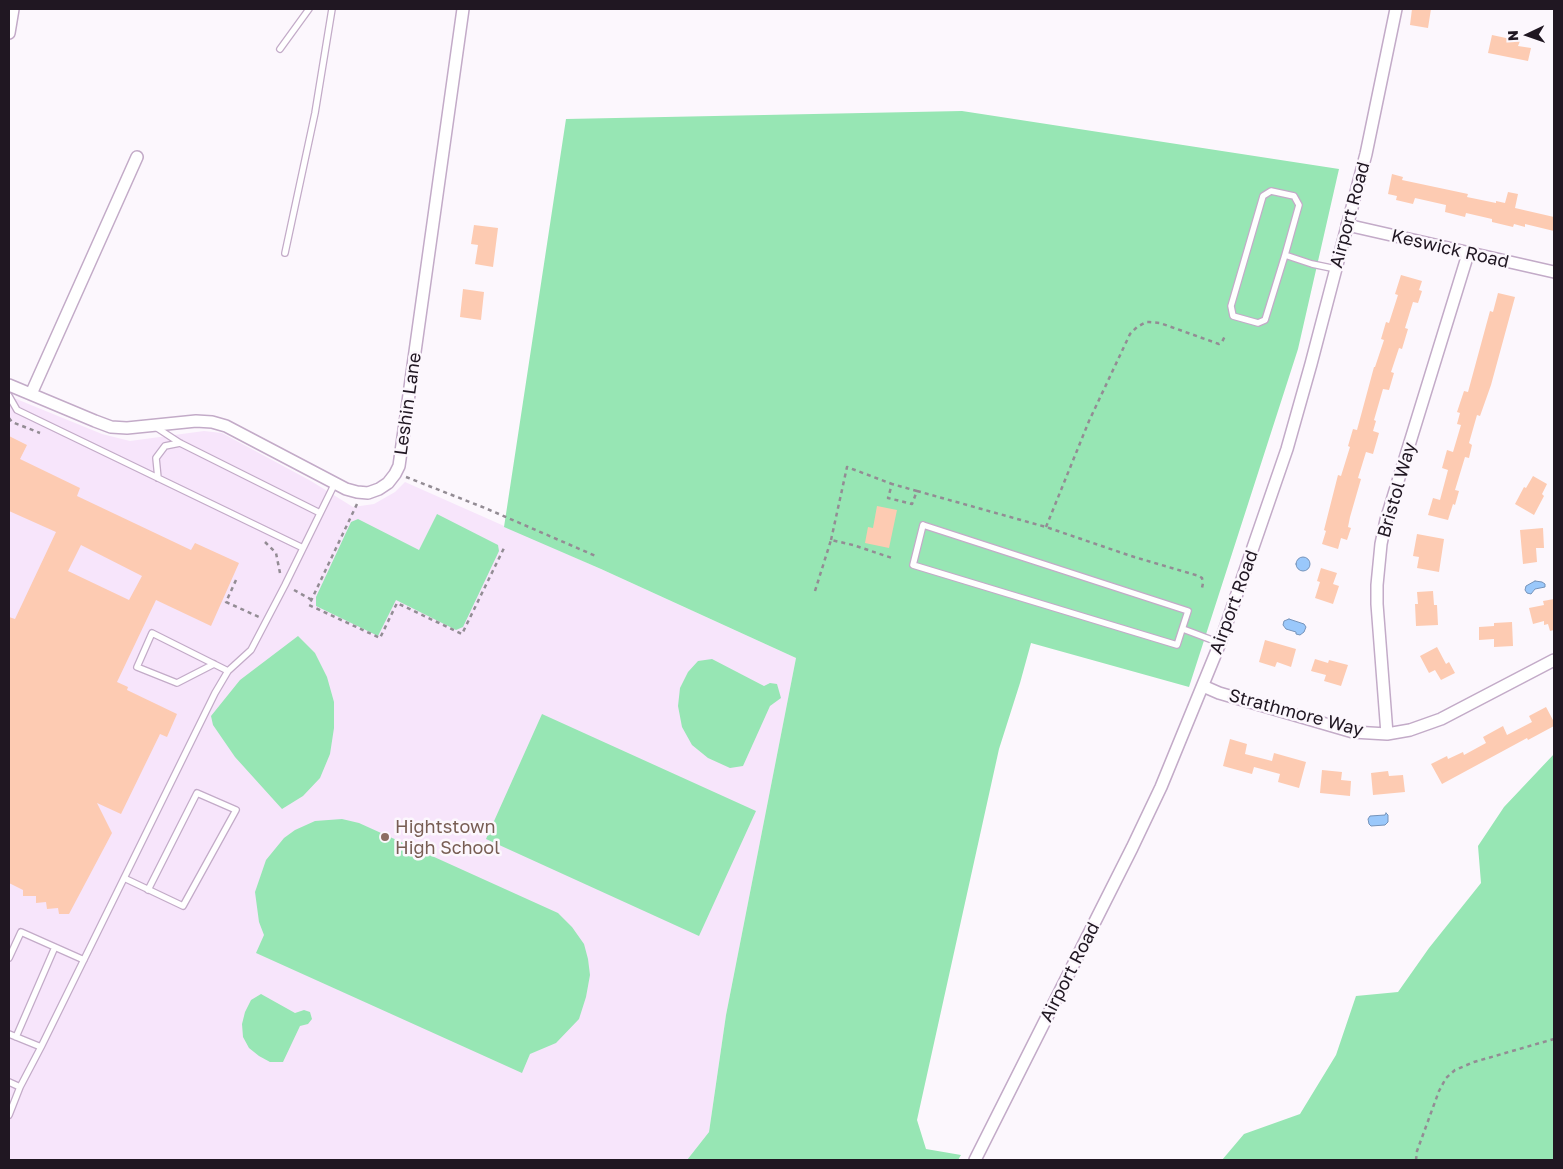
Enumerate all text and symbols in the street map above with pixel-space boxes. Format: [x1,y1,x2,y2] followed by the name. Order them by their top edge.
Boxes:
[1503,10,1553,60] north arrow
[1504,30,1521,42] text: N
[1325,160,1375,270] street label: Airport Road
[1389,225,1511,273] street label: Keswick Road
[390,351,426,457] street label: Leshin Lane
[1373,440,1421,540] street label: Bristol Way
[1205,547,1263,657] street label: Airport Road
[1226,685,1366,741] street label: Strathmore Way
[395,816,500,859] place label: Hightstown High School
[379,831,391,843] marker: Hightstown High School
[1036,919,1104,1025] street label: Airport Road

